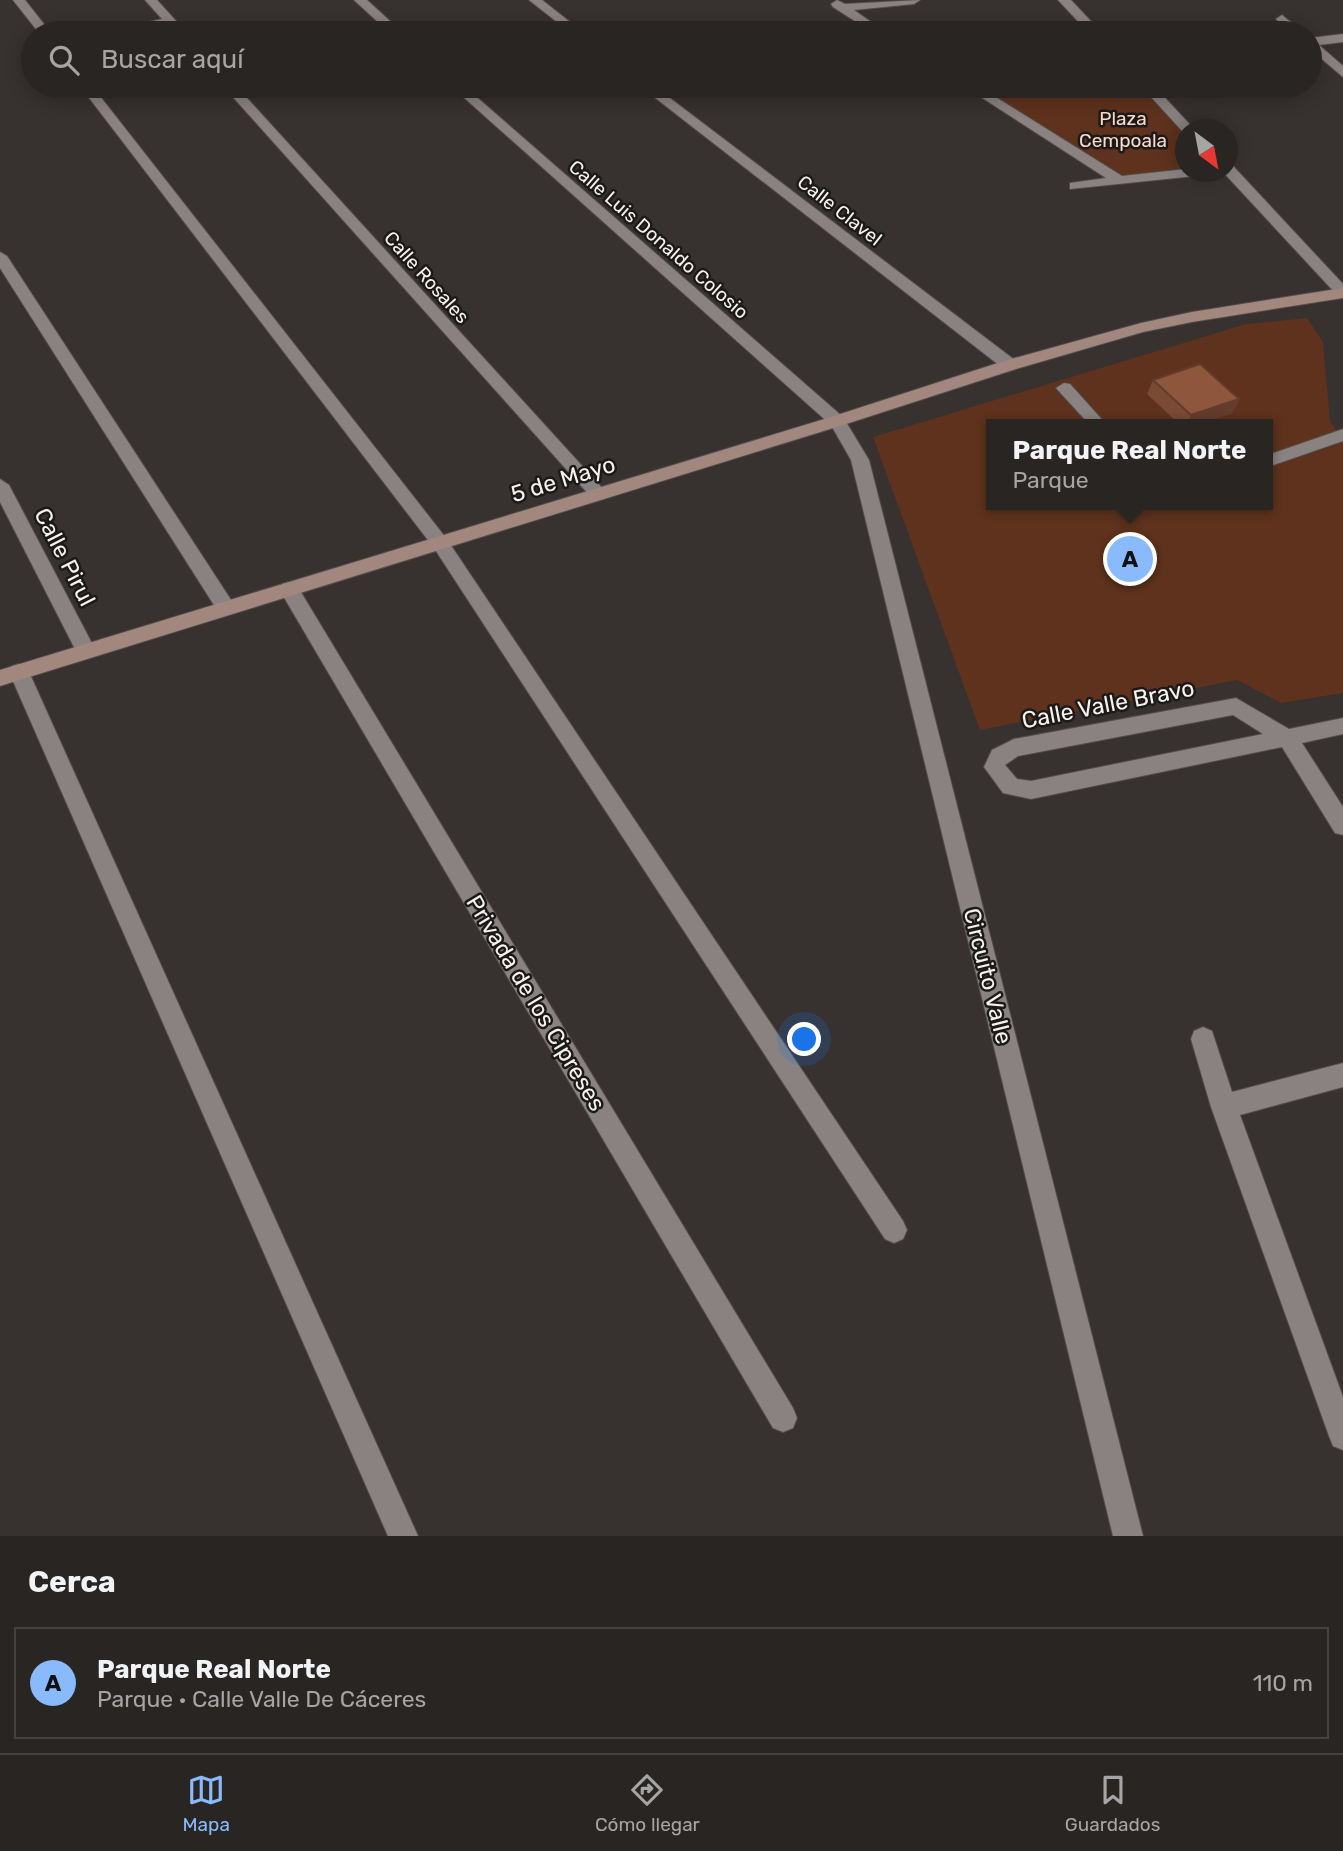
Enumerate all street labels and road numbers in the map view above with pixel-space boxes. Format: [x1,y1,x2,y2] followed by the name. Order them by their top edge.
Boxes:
[564,155,753,324] street label: Calle Luis Donaldo Colosio
[793,170,886,250] street label: Calle Clavel
[379,227,474,328] street label: Calle Rosales
[507,450,619,508] street label: 5 de Mayo
[28,503,102,611] street label: Calle Pirul
[1019,674,1197,734] street label: Calle Valle Bravo
[460,890,612,1116] street label: Privada de los Cipreses
[958,905,1018,1047] street label: Circuito Valle

